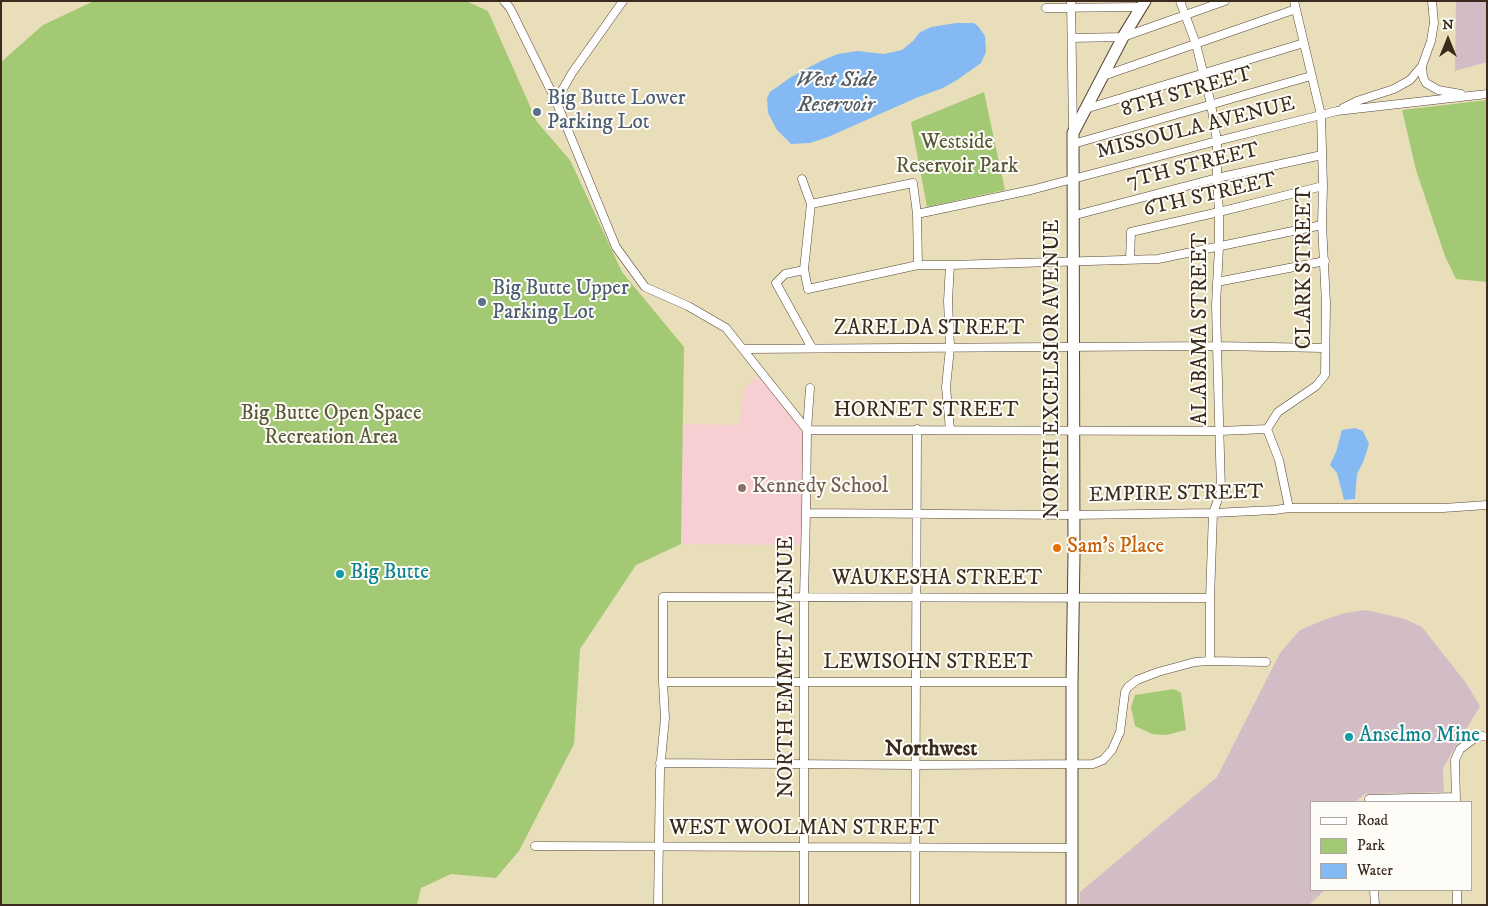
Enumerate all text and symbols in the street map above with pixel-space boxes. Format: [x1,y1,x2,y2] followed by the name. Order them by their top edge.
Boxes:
[1423,15,1473,65] north arrow
[1442,16,1454,34] text: N
[1119,62,1255,124] street label: 8TH STREET
[795,68,877,120] water label: West Side Reservoir
[547,87,686,137] place label: Big Butte Lower Parking Lot
[1094,92,1298,166] street label: MISSOULA AVENUE
[531,106,543,118] marker: Big Butte Lower Parking Lot
[896,131,1018,181] park label: Westside Reservoir Park
[1124,138,1262,196] street label: 7TH STREET
[1141,168,1279,224] street label: 6TH STREET
[1293,187,1319,349] street label: CLARK STREET
[1041,219,1067,519] street label: NORTH EXCELSIOR AVENUE
[1189,233,1215,425] street label: ALABAMA STREET
[492,277,629,327] place label: Big Butte Upper Parking Lot
[476,296,488,308] marker: Big Butte Upper Parking Lot
[834,317,1024,343] street label: ZARELDA STREET
[833,399,1019,425] street label: HORNET STREET
[240,402,422,452] park label: Big Butte Open Space Recreation Area
[752,475,888,501] place label: Kennedy School
[1088,481,1264,509] street label: EMPIRE STREET
[736,482,748,494] marker: Kennedy School
[1067,535,1164,561] place label: Sam's Place
[775,536,801,798] street label: NORTH EMMET AVENUE
[1051,542,1063,554] marker: Sam's Place
[350,561,429,587] place label: Big Butte
[832,567,1042,593] street label: WAUKESHA STREET
[334,568,346,580] marker: Big Butte
[823,651,1033,677] street label: LEWISOHN STREET
[1359,724,1480,750] place label: Anselmo Mine
[1343,731,1355,743] marker: Anselmo Mine
[885,737,977,763] district label: Northwest
[1310,801,1473,891] legend
[1357,811,1388,830] text: Road
[669,817,939,843] street label: WEST WOOLMAN STREET
[1357,836,1385,855] text: Park
[1357,861,1393,880] text: Water

